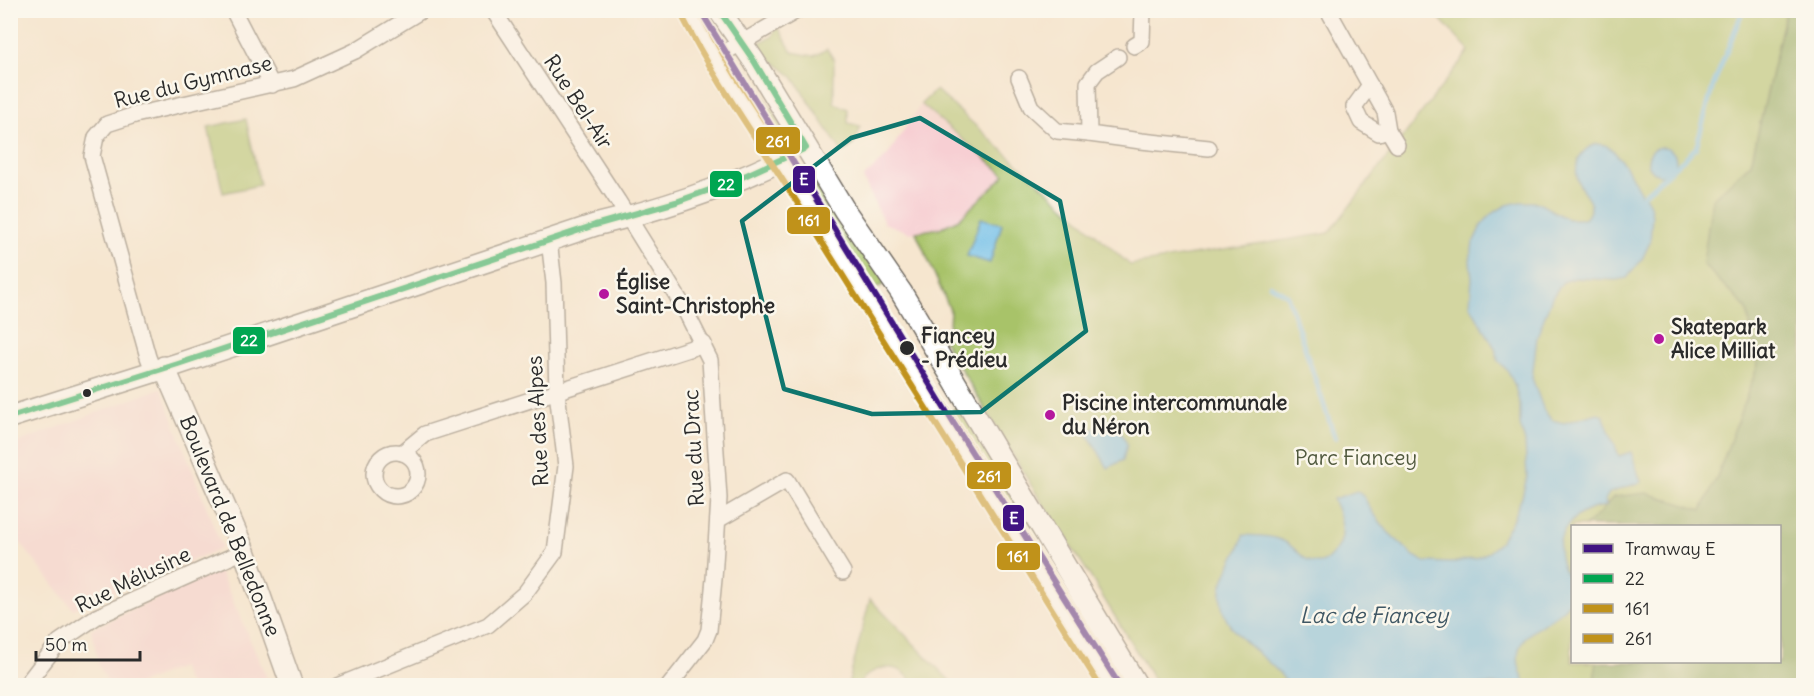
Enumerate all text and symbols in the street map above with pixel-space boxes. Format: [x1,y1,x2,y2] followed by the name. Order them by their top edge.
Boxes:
[111,49,275,114] street label: Rue du Gymnase
[538,49,619,154] street label: Rue Bel-Air
[755,126,801,155] line badge: 261
[766,131,790,151] text: 261
[792,165,816,194] line badge: E
[799,169,809,189] text: E
[709,170,743,198] line badge: 22
[717,174,735,194] text: 22
[786,206,831,235] line badge: 161
[798,210,820,230] text: 161
[616,267,775,319] place label: Église Saint-Christophe
[597,287,611,301] marker: Église Saint-Christophe
[1671,313,1776,364] place label: Skatepark Alice Milliat
[921,322,1008,373] place label: Fiancey - Prédieu
[232,326,266,355] line badge: 22
[240,330,258,350] text: 22
[1652,332,1666,346] marker: Skatepark Alice Milliat
[898,339,916,357] marker: Fiancey - Prédieu
[521,355,554,487] street label: Rue des Alpes
[81,387,93,399] unlabelled marker
[677,389,710,507] street label: Rue du Drac
[1062,389,1287,440] place label: Piscine intercommunale du Néron
[1043,408,1057,422] marker: Piscine intercommunale du Néron
[174,411,287,640] street label: Boulevard de Belledonne
[1295,444,1417,471] park label: Parc Fiancey
[966,461,1012,490] line badge: 261
[977,466,1001,486] text: 261
[1002,504,1025,532] line badge: E
[1009,508,1019,528] text: E
[1571,525,1781,663] legend
[1625,537,1716,560] text: Tramway E
[71,540,195,619] street label: Rue Mélusine
[996,542,1041,571] line badge: 161
[1007,546,1029,566] text: 161
[1625,567,1645,590] text: 22
[1625,597,1650,620] text: 161
[1300,601,1450,629] water label: Lac de Fiancey
[36,624,140,662] scale bar
[1625,627,1652,650] text: 261
[45,633,87,656] text: 50 m

